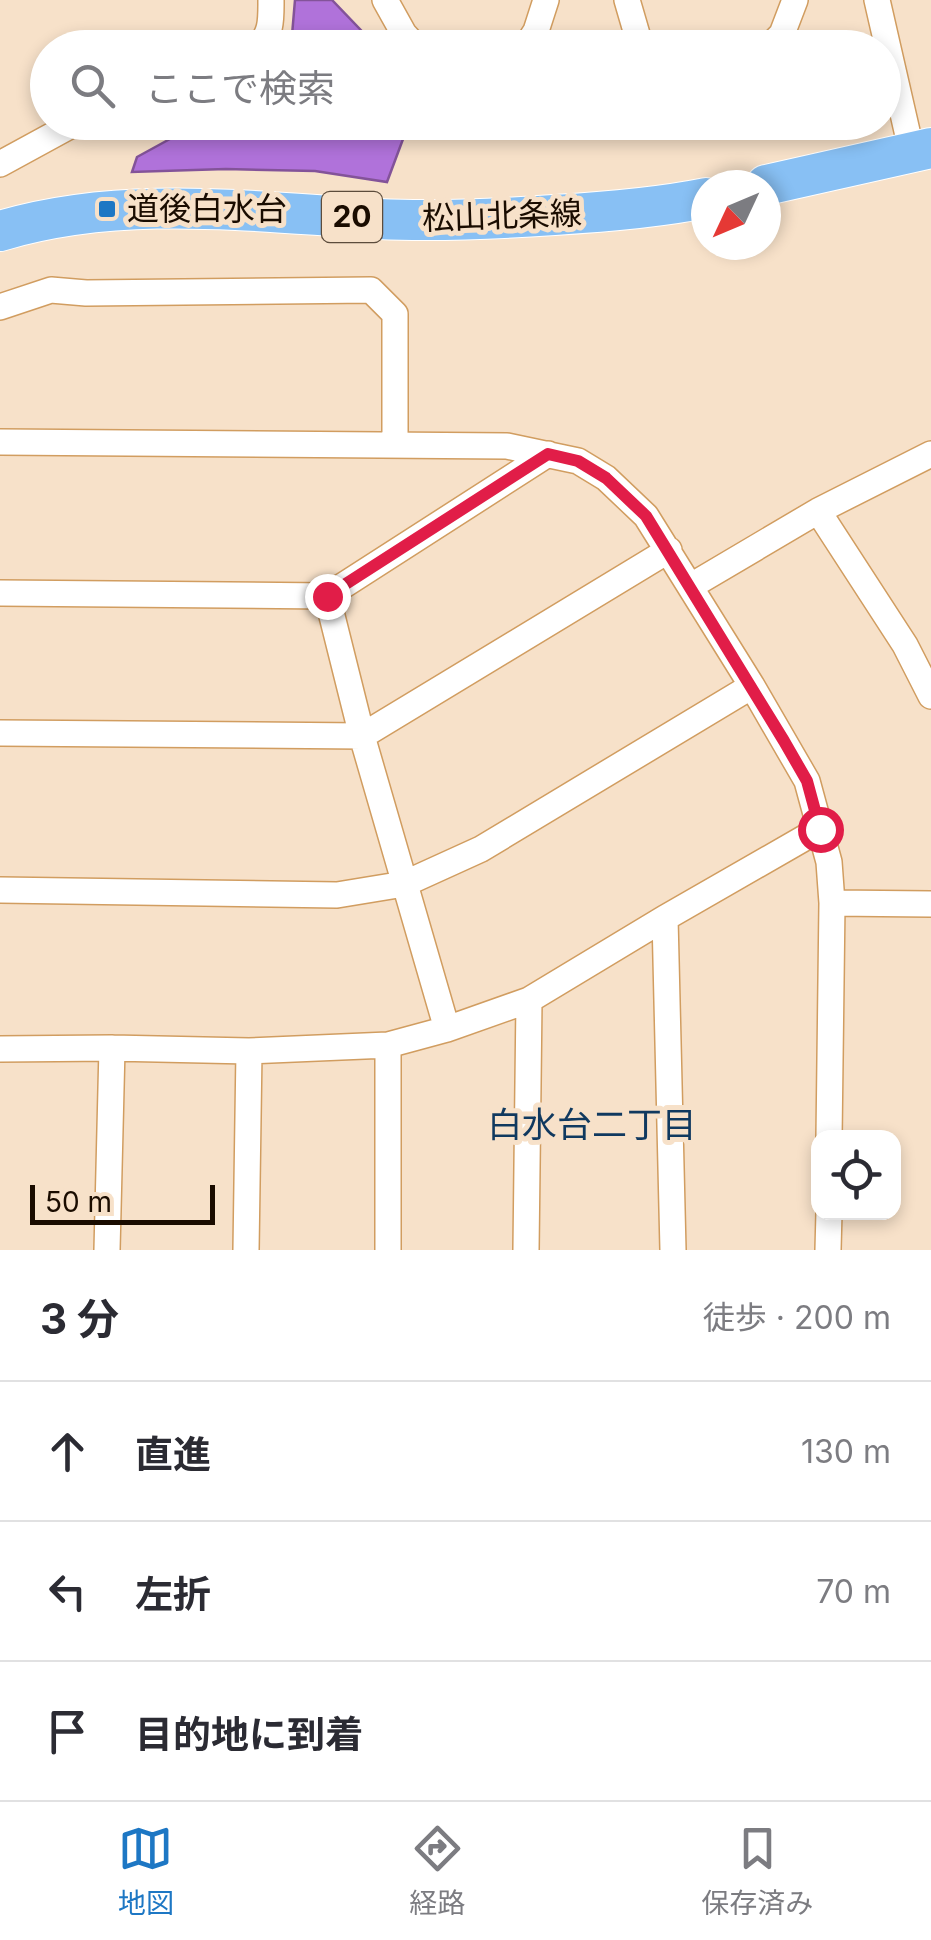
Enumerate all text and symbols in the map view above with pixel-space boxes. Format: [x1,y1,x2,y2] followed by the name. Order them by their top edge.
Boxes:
[30,30,901,140] search box
[65,58,120,113] icon: search
[145,65,335,111] text: ここで検索
[691,170,781,260] north arrow
[127,189,287,228] place label: 道後白水台
[322,192,382,242] road number: 20
[421,193,583,238] street label: 松山北条線
[96,198,118,220] marker: 道後白水台
[305,574,351,620] route end
[798,807,844,853] route start
[487,1103,697,1145] district label: 白水台二丁目
[811,1130,901,1220] map controls
[811,1130,901,1220] button: locate
[30,1180,215,1224] scale bar
[45,1185,112,1219] text: 50 m
[40,1293,119,1344] text: 3 分
[703,1298,891,1337] text: 徒歩 · 200 m
[40,1424,95,1479] icon: ahead
[135,1431,211,1477] text: 直進
[801,1432,891,1471] text: 130 m
[40,1564,95,1619] icon: left
[135,1571,211,1617] text: 左折
[816,1572,891,1611] text: 70 m
[40,1704,95,1759] icon: arrive
[135,1711,363,1757] text: 目的地に到着
[118,1821,174,1921] tab: 地図
[409,1821,465,1921] tab: 経路
[701,1821,813,1921] tab: 保存済み

